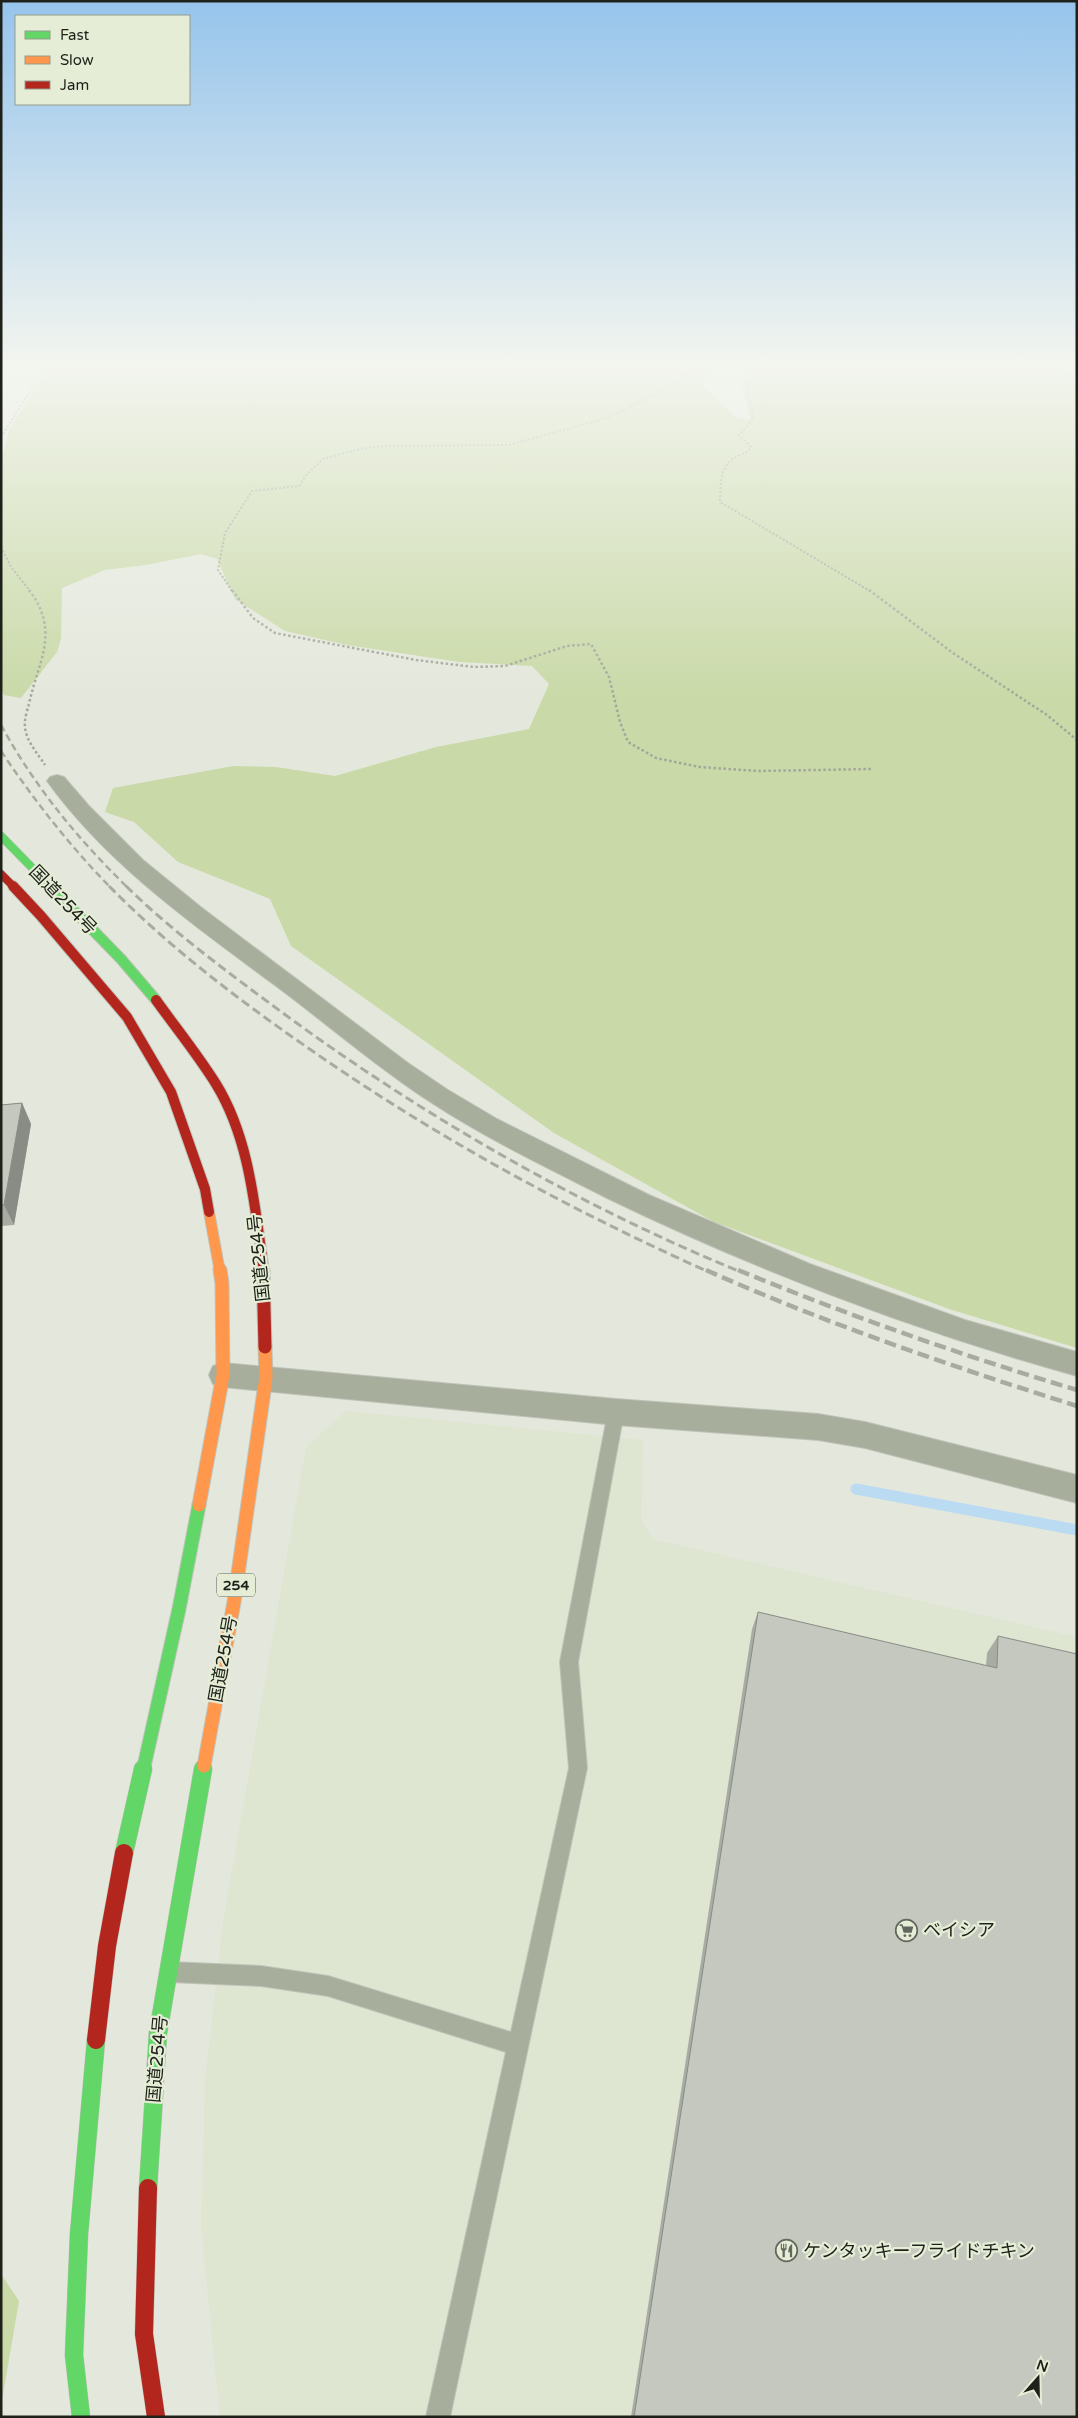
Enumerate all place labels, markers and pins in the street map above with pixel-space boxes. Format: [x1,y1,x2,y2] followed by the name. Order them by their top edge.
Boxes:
[895,1918,919,1942] supermarket icon: ベイシア
[923,1919,995,1941] place label: ベイシア
[775,2239,799,2263] restaurant icon: ケンタッキーフライドチキン
[803,2240,1035,2262] place label: ケンタッキーフライドチキン

